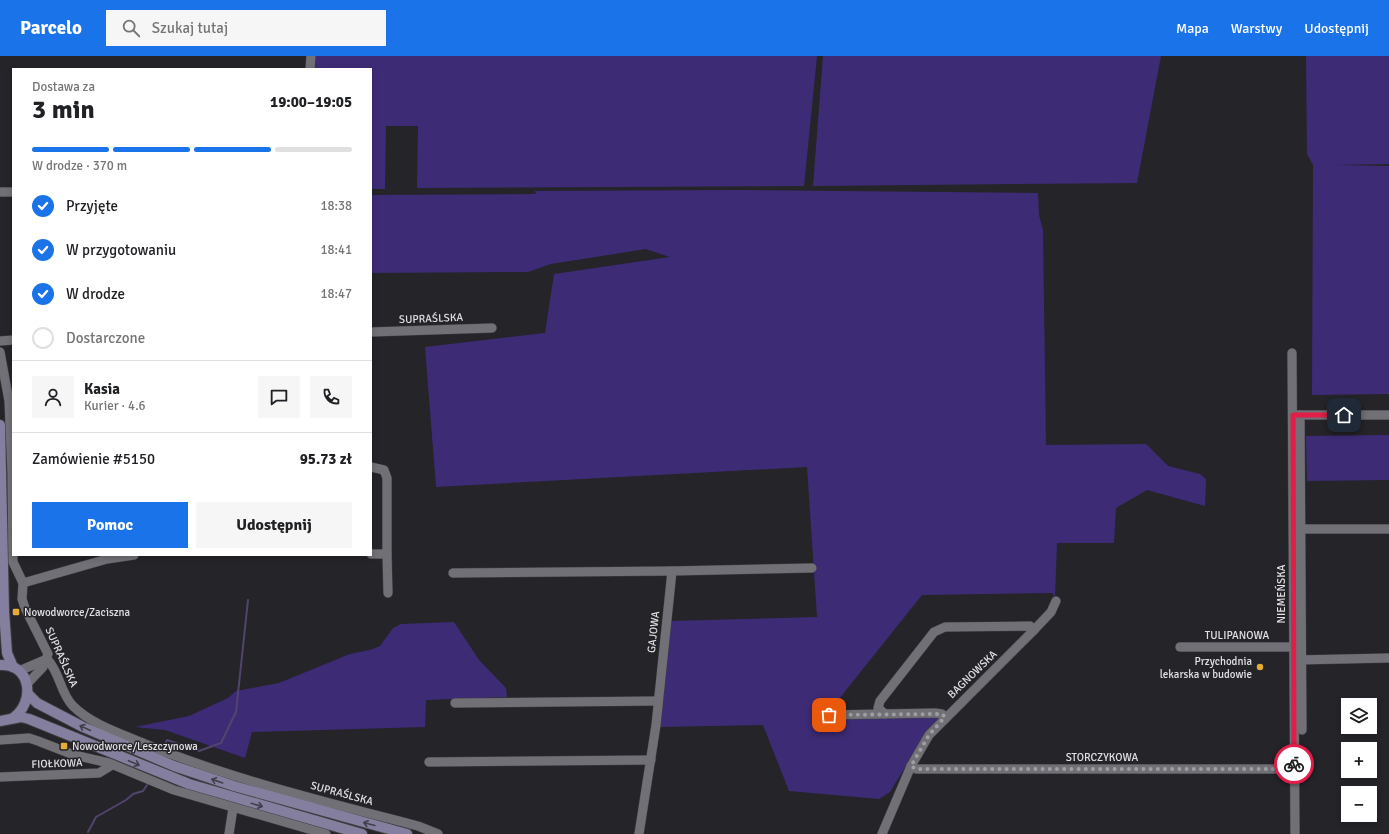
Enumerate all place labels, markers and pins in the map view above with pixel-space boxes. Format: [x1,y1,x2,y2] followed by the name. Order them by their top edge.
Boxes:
[1327,398,1361,432] pin
[24,606,131,619] place label: Nowodworce/Zaciszna
[11,607,21,617] marker: Nowodworce/Zaciszna
[1160,655,1252,681] place label: Przychodnia lekarska w budowie
[1255,662,1265,672] marker: Przychodnia lekarska w budowie
[812,698,846,732] pin
[72,740,198,753] place label: Nowodworce/Leszczynowa
[59,741,69,751] marker: Nowodworce/Leszczynowa

